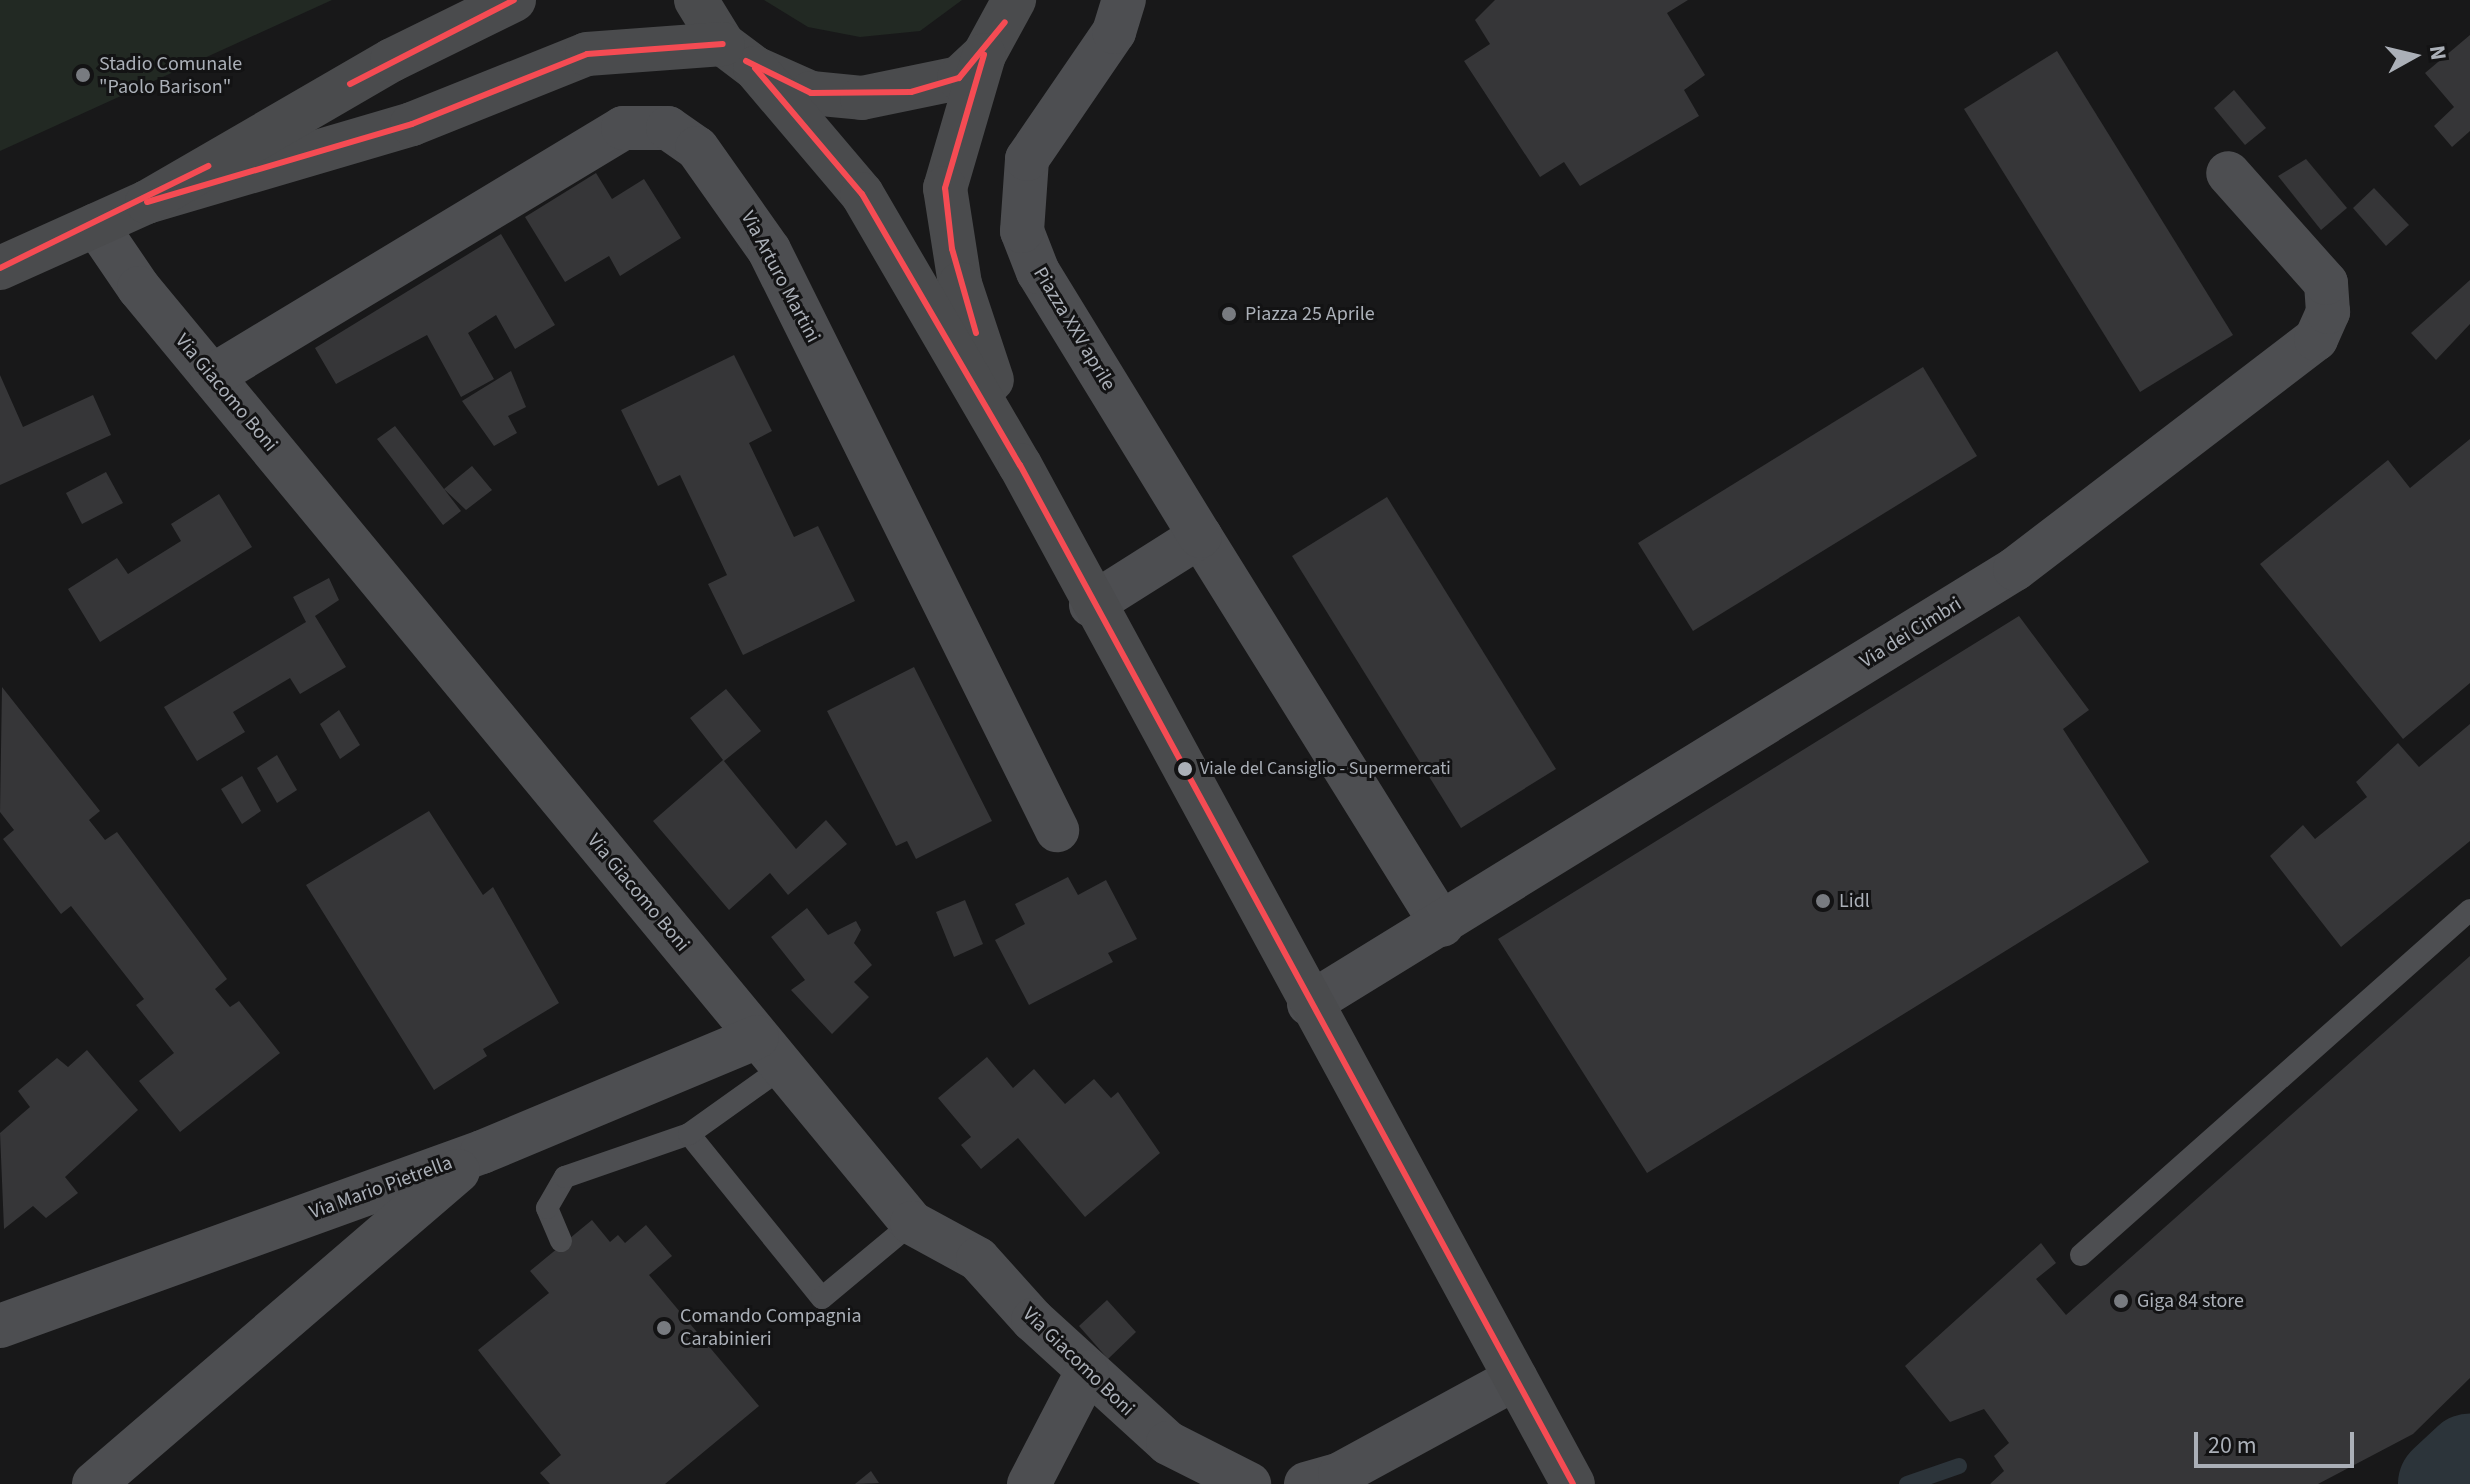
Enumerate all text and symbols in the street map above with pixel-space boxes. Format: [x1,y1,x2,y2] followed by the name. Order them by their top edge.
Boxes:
[2374,16,2454,96] north arrow
[2421,43,2455,62] text: N
[99,52,242,99] place label: Stadio Comunale "Paolo Barison"
[74,66,92,84] marker: Stadio Comunale "Paolo Barison"
[735,207,825,347] street label: Via Arturo Martini
[1028,263,1120,395] street label: Piazza XXV aprile
[1245,302,1375,326] place label: Piazza 25 Aprile
[1220,305,1238,323] marker: Piazza 25 Aprile
[170,329,282,457] street label: Via Giacomo Boni
[1856,592,1966,674] street label: Via dei Cimbri
[1200,758,1451,780] place label: Viale del Cansiglio - Supermercati
[1177,761,1193,777] marker: Viale del Cansiglio - Supermercati
[582,829,694,957] street label: Via Giacomo Boni
[1839,889,1870,913] place label: Lidl
[1814,892,1832,910] marker: Lidl
[306,1151,456,1225] street label: Via Mario Pietrella
[2137,1289,2244,1313] place label: Giga 84 store
[2112,1292,2130,1310] marker: Giga 84 store
[1017,1303,1139,1421] street label: Via Giacomo Boni
[680,1304,862,1351] place label: Comando Compagnia Carabinieri
[655,1319,673,1337] marker: Comando Compagnia Carabinieri
[2198,1416,2358,1466] scale bar
[2208,1428,2257,1463] text: 20 m

